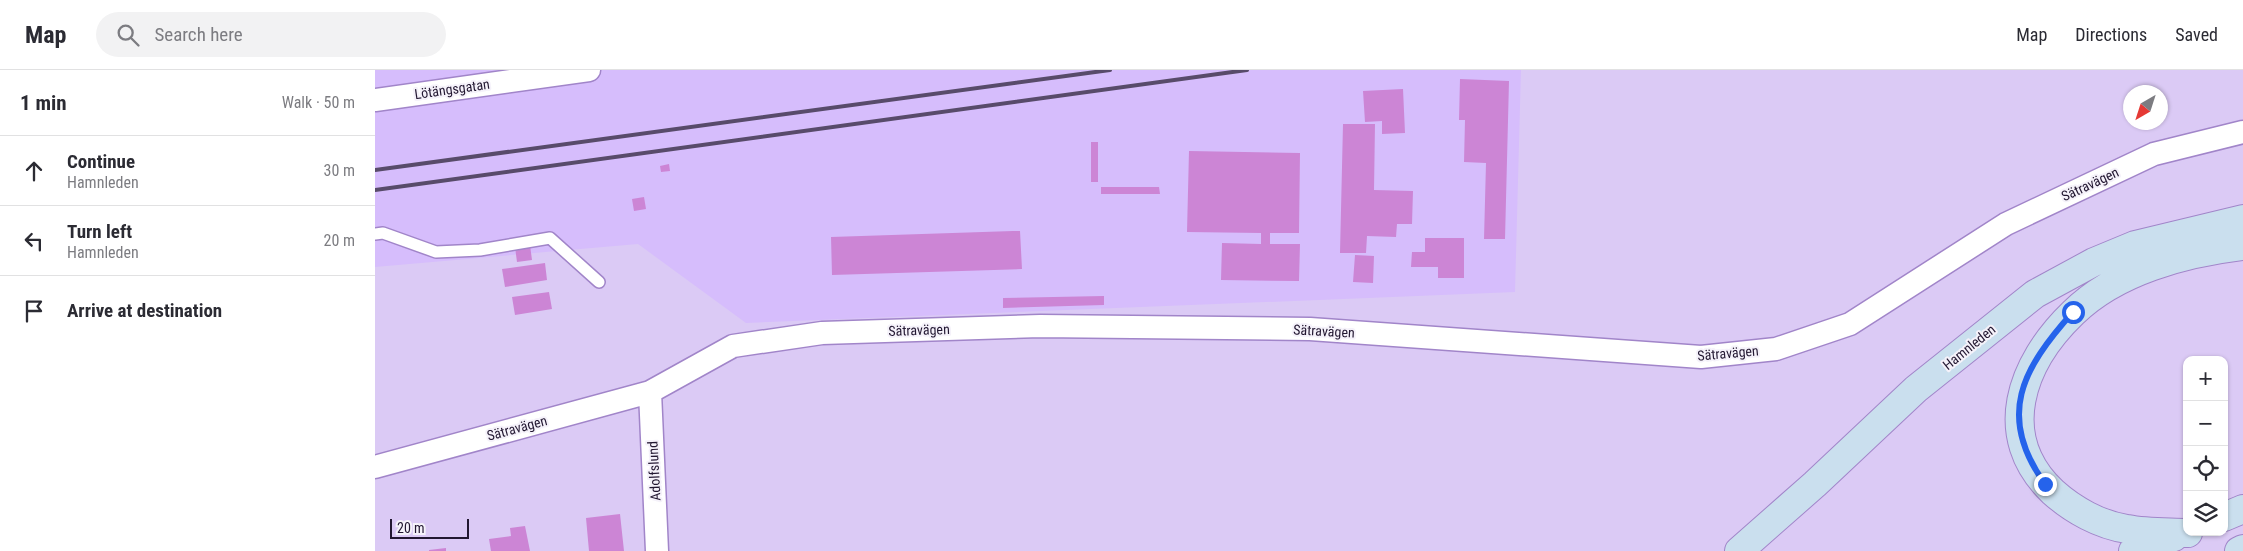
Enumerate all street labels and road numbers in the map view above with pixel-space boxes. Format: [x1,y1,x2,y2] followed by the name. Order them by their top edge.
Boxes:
[413,76,491,102] street label: Lötängsgatan
[2059,164,2121,204] street label: Sätravägen
[888,321,950,339] street label: Sätravägen
[1293,321,1355,341] street label: Sätravägen
[1940,321,1998,373] street label: Hamnleden
[1697,342,1759,364] street label: Sätravägen
[485,412,549,444] street label: Sätravägen
[644,441,664,501] street label: Adolfslund

